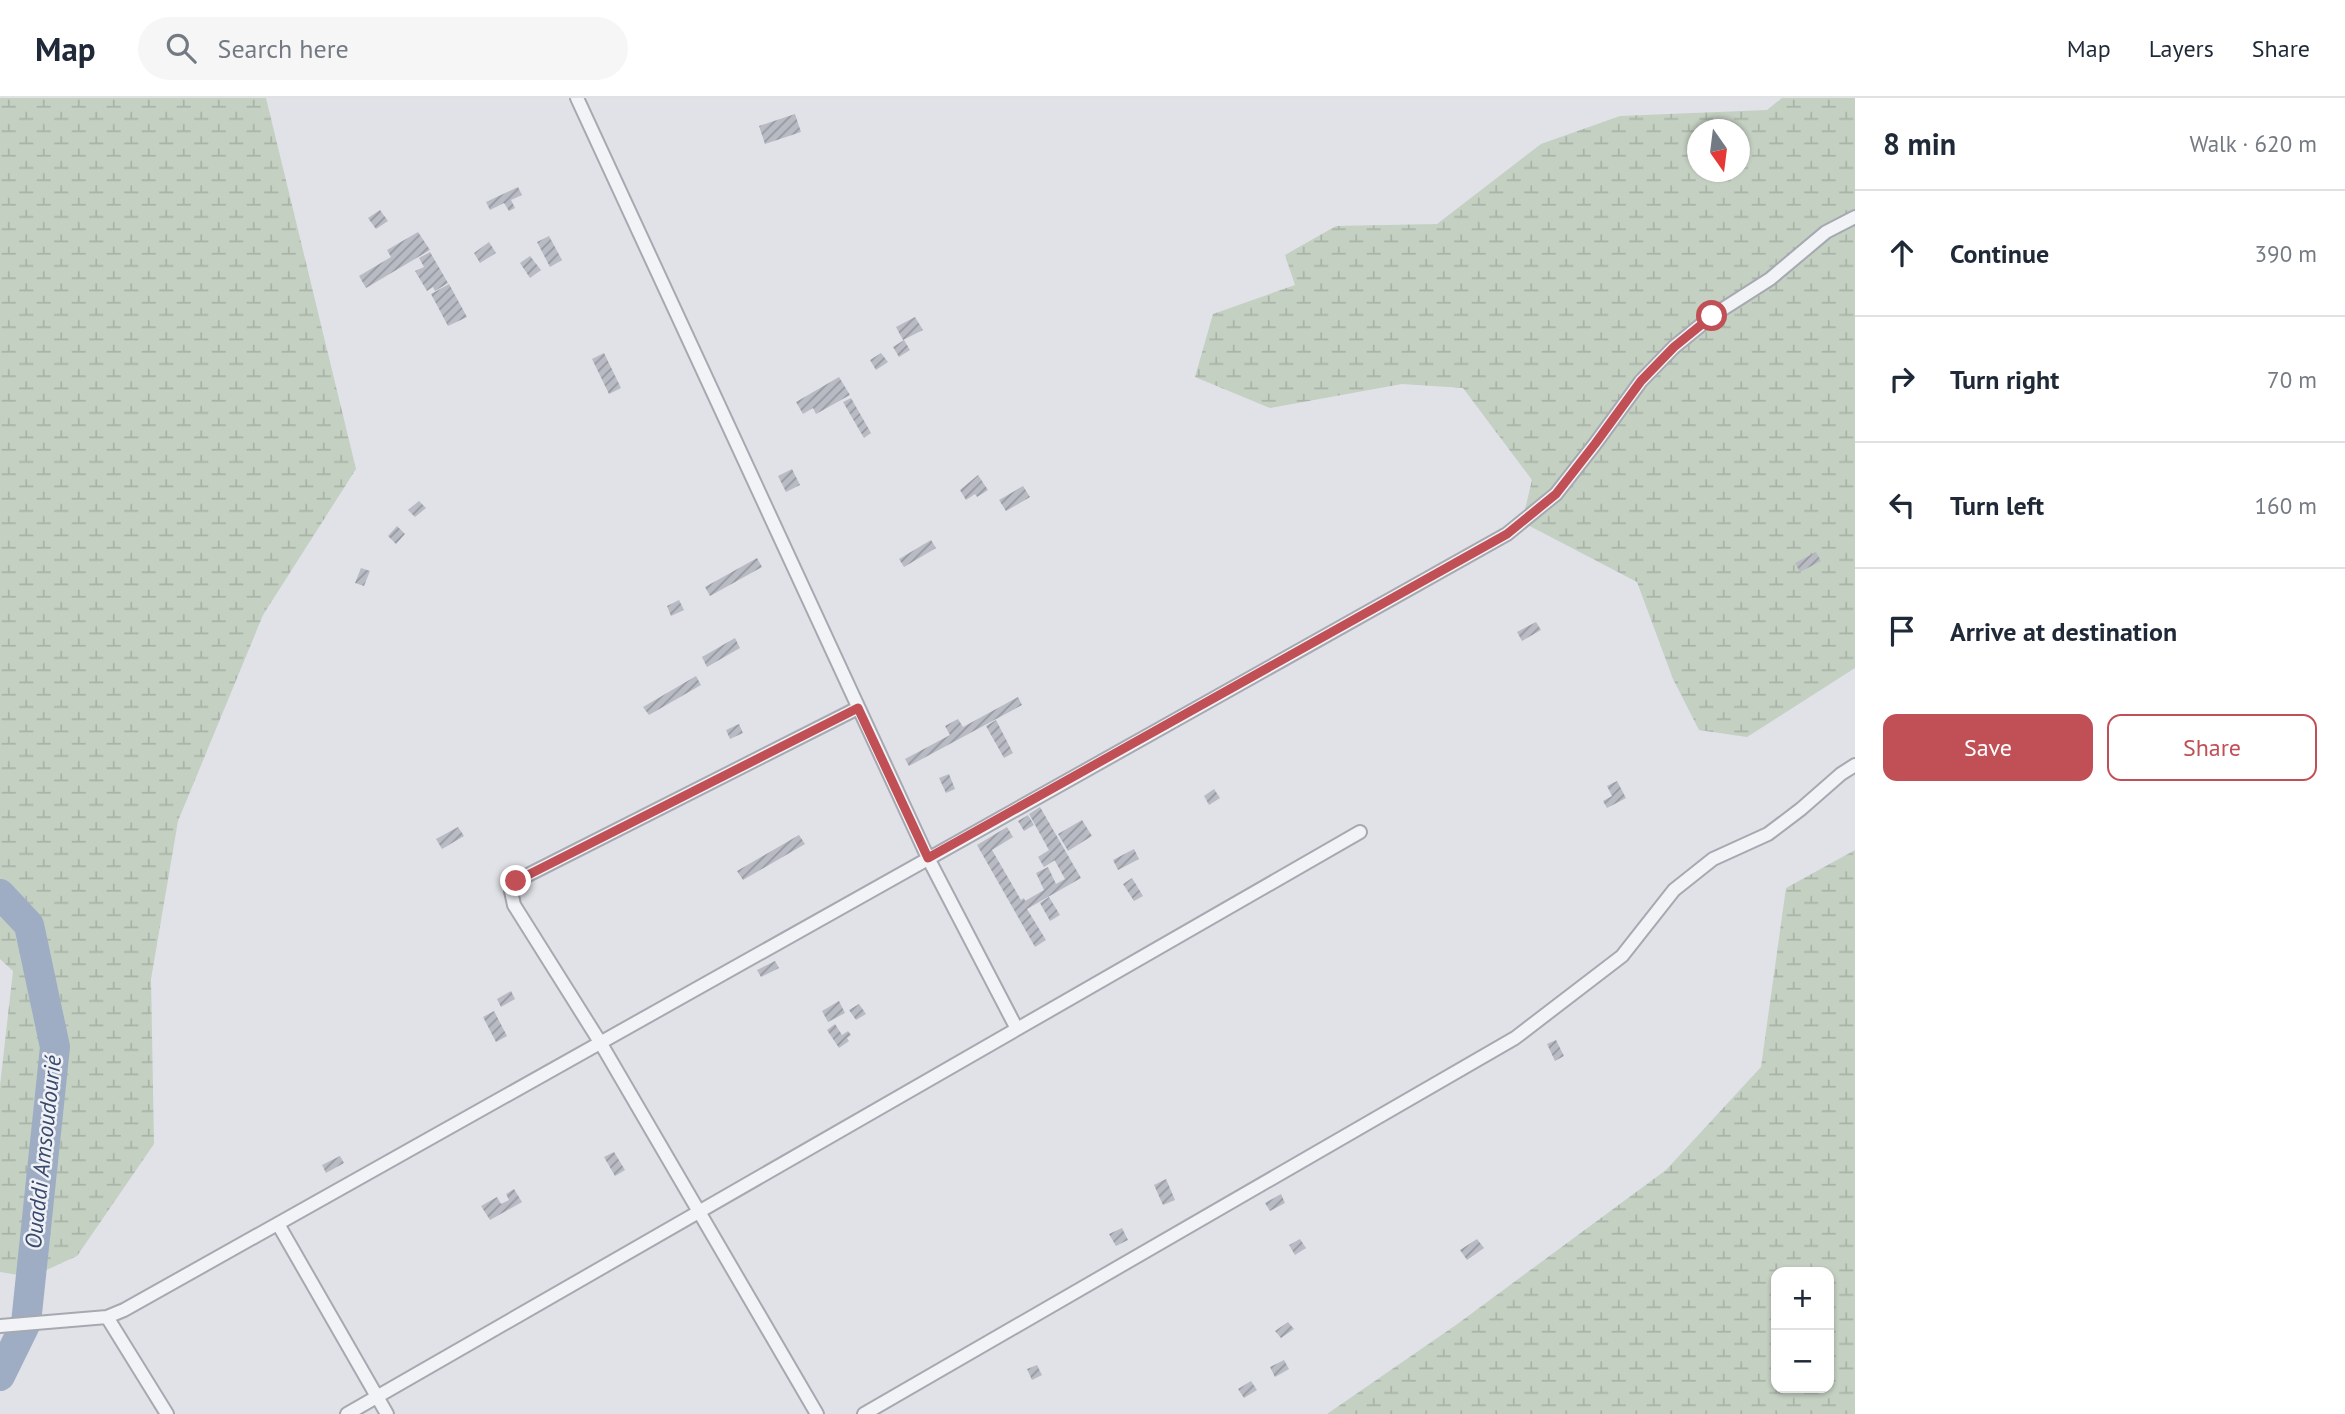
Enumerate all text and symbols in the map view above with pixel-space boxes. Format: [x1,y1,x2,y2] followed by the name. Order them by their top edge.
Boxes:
[138,17,628,80] search box
[35,27,96,70] text: Map
[162,29,200,67] icon: search
[218,32,349,65] text: Search here
[2067,33,2111,64] text: Map
[2149,33,2214,64] text: Layers
[2252,33,2310,64] text: Share
[1687,119,1750,182] north arrow
[1883,124,1956,163] text: 8 min
[2190,129,2317,158] text: Walk · 620 m
[1883,234,1921,272] icon: ahead
[1950,237,2049,270] text: Continue
[2255,239,2317,268] text: 390 m
[1696,300,1727,331] route start
[1883,360,1921,398] icon: right
[1950,363,2059,396] text: Turn right
[2267,365,2317,394] text: 70 m
[1883,486,1921,524] icon: left
[1950,489,2044,522] text: Turn left
[2255,491,2317,520] text: 160 m
[1883,612,1921,650] icon: arrive
[1950,615,2177,648] text: Arrive at destination
[1883,714,2093,781] button: Save
[2107,714,2317,781] button: Share
[500,865,531,896] route end
[18,1053,67,1250] water label: Ouaddi Amsoudourié
[1771,1267,1834,1393] map controls
[1771,1267,1834,1330] button: +
[1771,1330,1834,1393] button: −

